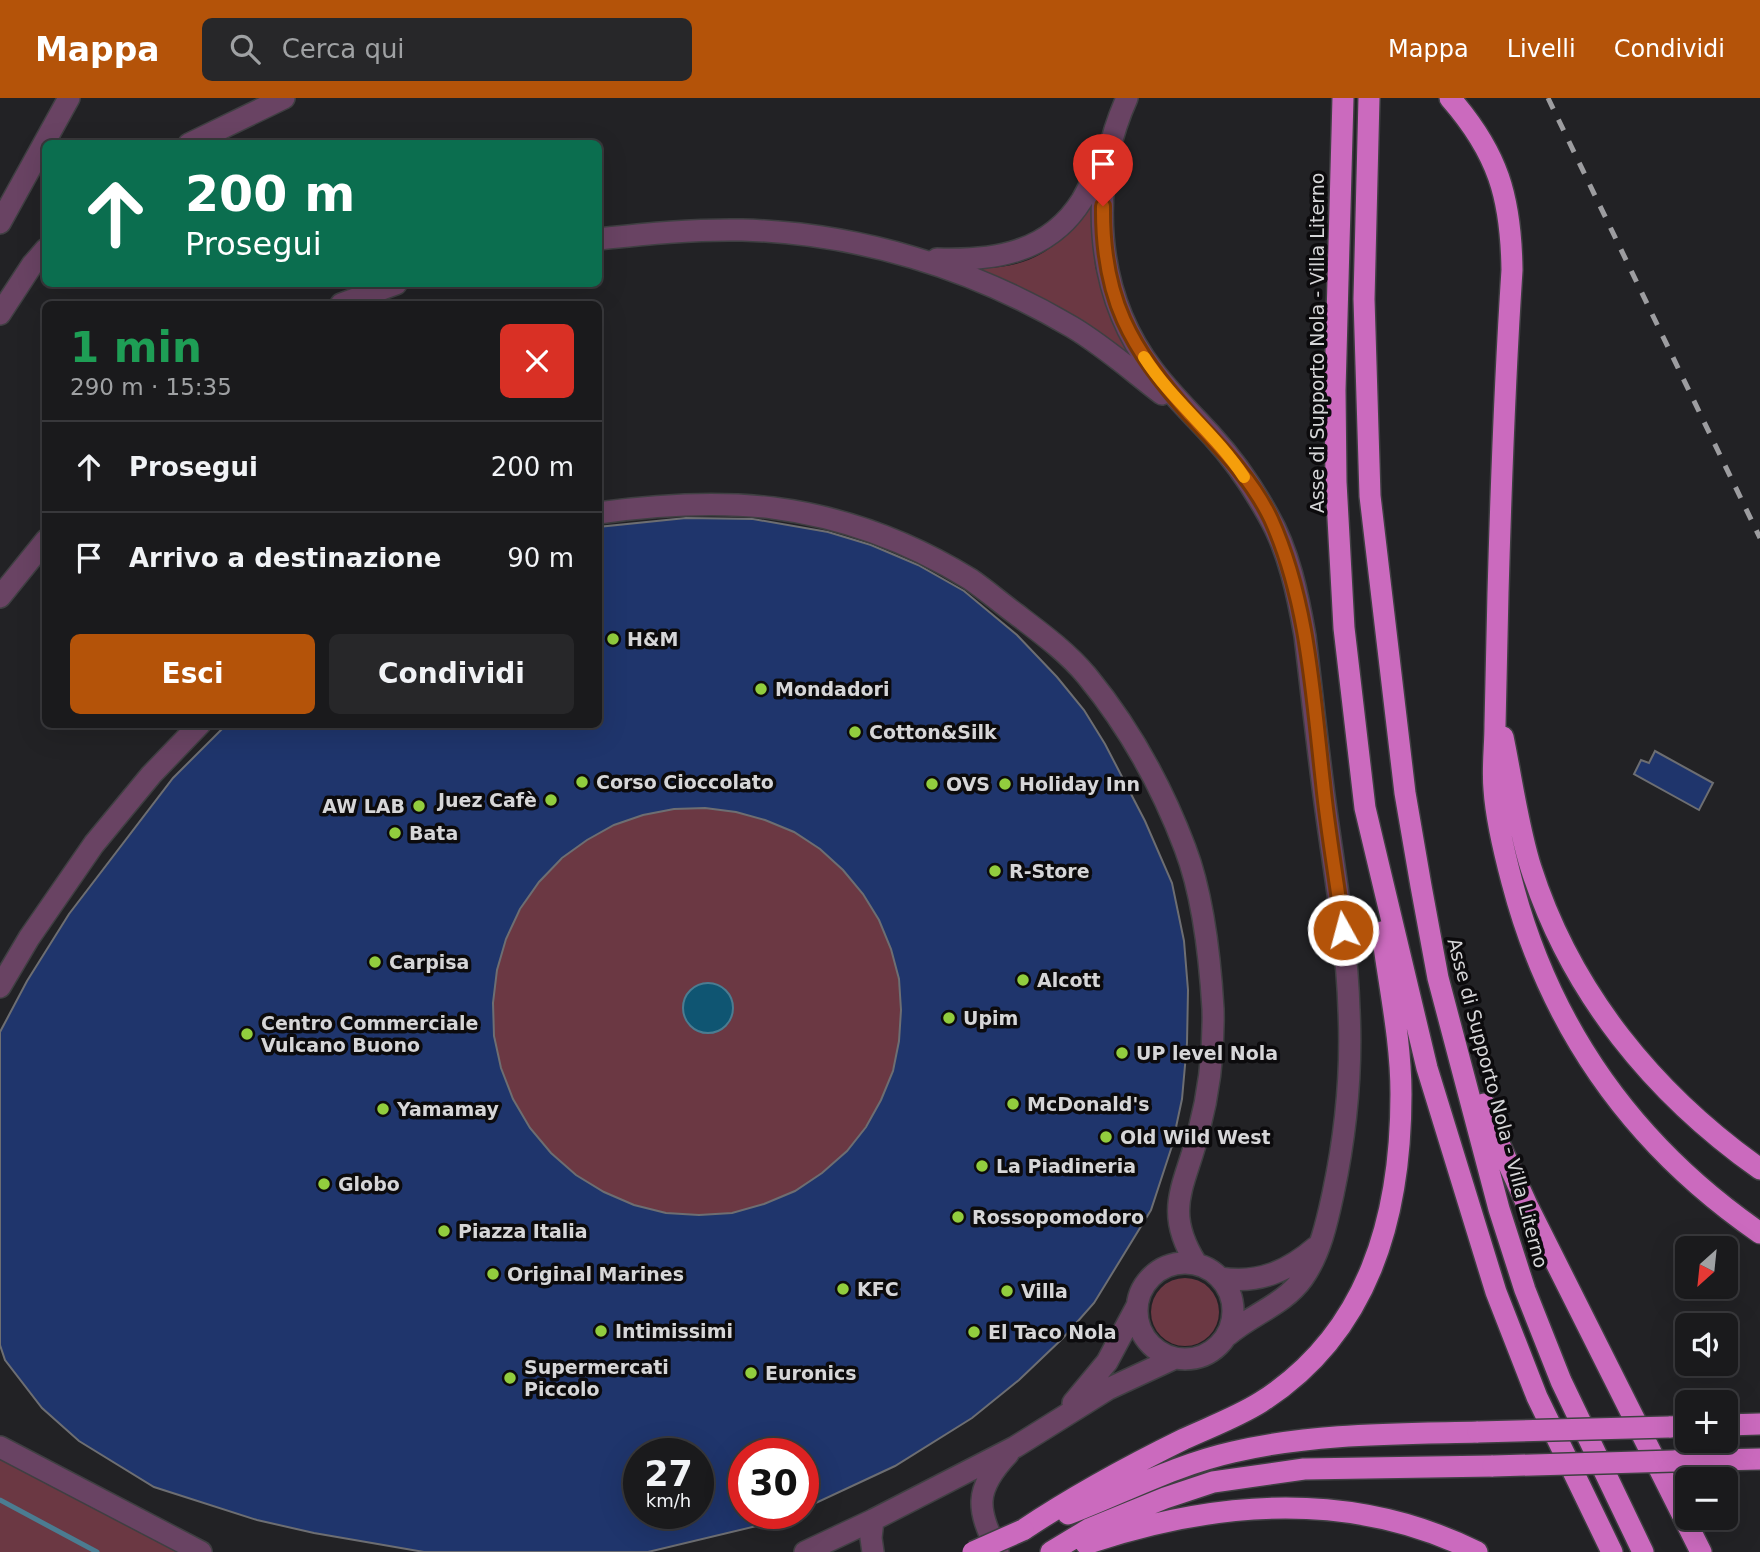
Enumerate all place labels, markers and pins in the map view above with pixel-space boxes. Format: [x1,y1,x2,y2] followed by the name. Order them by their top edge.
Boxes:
[1073,134,1133,206] pin
[627,628,678,650] place label: H&M
[605,631,621,647] marker: H&M
[775,678,889,700] place label: Mondadori
[753,681,769,697] marker: Mondadori
[869,721,997,743] place label: Cotton&Silk
[847,724,863,740] marker: Cotton&Silk
[596,771,774,793] place label: Corso Cioccolato
[946,773,990,795] place label: OVS
[1019,773,1140,795] place label: Holiday Inn
[574,774,590,790] marker: Corso Cioccolato
[924,776,940,792] marker: OVS
[997,776,1013,792] marker: Holiday Inn
[436,789,537,811] place label: Juez Cafè
[543,792,559,808] marker: Juez Cafè
[322,795,405,817] place label: AW LAB
[411,798,427,814] marker: AW LAB
[409,822,458,844] place label: Bata
[387,825,403,841] marker: Bata
[1009,860,1090,882] place label: R-Store
[987,863,1003,879] marker: R-Store
[389,951,469,973] place label: Carpisa
[367,954,383,970] marker: Carpisa
[1037,969,1101,991] place label: Alcott
[1015,972,1031,988] marker: Alcott
[963,1007,1018,1029] place label: Upim
[941,1010,957,1026] marker: Upim
[261,1012,478,1056] place label: Centro Commerciale Vulcano Buono
[239,1026,255,1042] marker: Centro Commerciale Vulcano Buono
[1136,1042,1278,1064] place label: UP level Nola
[1114,1045,1130,1061] marker: UP level Nola
[1027,1093,1150,1115] place label: McDonald's
[1005,1096,1021,1112] marker: McDonald's
[396,1098,499,1120] place label: Yamamay
[375,1101,391,1117] marker: Yamamay
[1120,1126,1271,1148] place label: Old Wild West
[1098,1129,1114,1145] marker: Old Wild West
[996,1155,1136,1177] place label: La Piadineria
[974,1158,990,1174] marker: La Piadineria
[338,1173,400,1195] place label: Globo
[316,1176,332,1192] marker: Globo
[972,1206,1144,1228] place label: Rossopomodoro
[950,1209,966,1225] marker: Rossopomodoro
[458,1220,588,1242] place label: Piazza Italia
[436,1223,452,1239] marker: Piazza Italia
[507,1263,684,1285] place label: Original Marines
[485,1266,501,1282] marker: Original Marines
[857,1278,899,1300] place label: KFC
[1021,1280,1068,1302] place label: Villa
[835,1281,851,1297] marker: KFC
[999,1283,1015,1299] marker: Villa
[615,1320,733,1342] place label: Intimissimi
[988,1321,1117,1343] place label: El Taco Nola
[593,1323,609,1339] marker: Intimissimi
[966,1324,982,1340] marker: El Taco Nola
[524,1356,669,1400] place label: Supermercati Piccolo
[765,1362,857,1384] place label: Euronics
[743,1365,759,1381] marker: Euronics
[502,1370,518,1386] marker: Supermercati Piccolo

